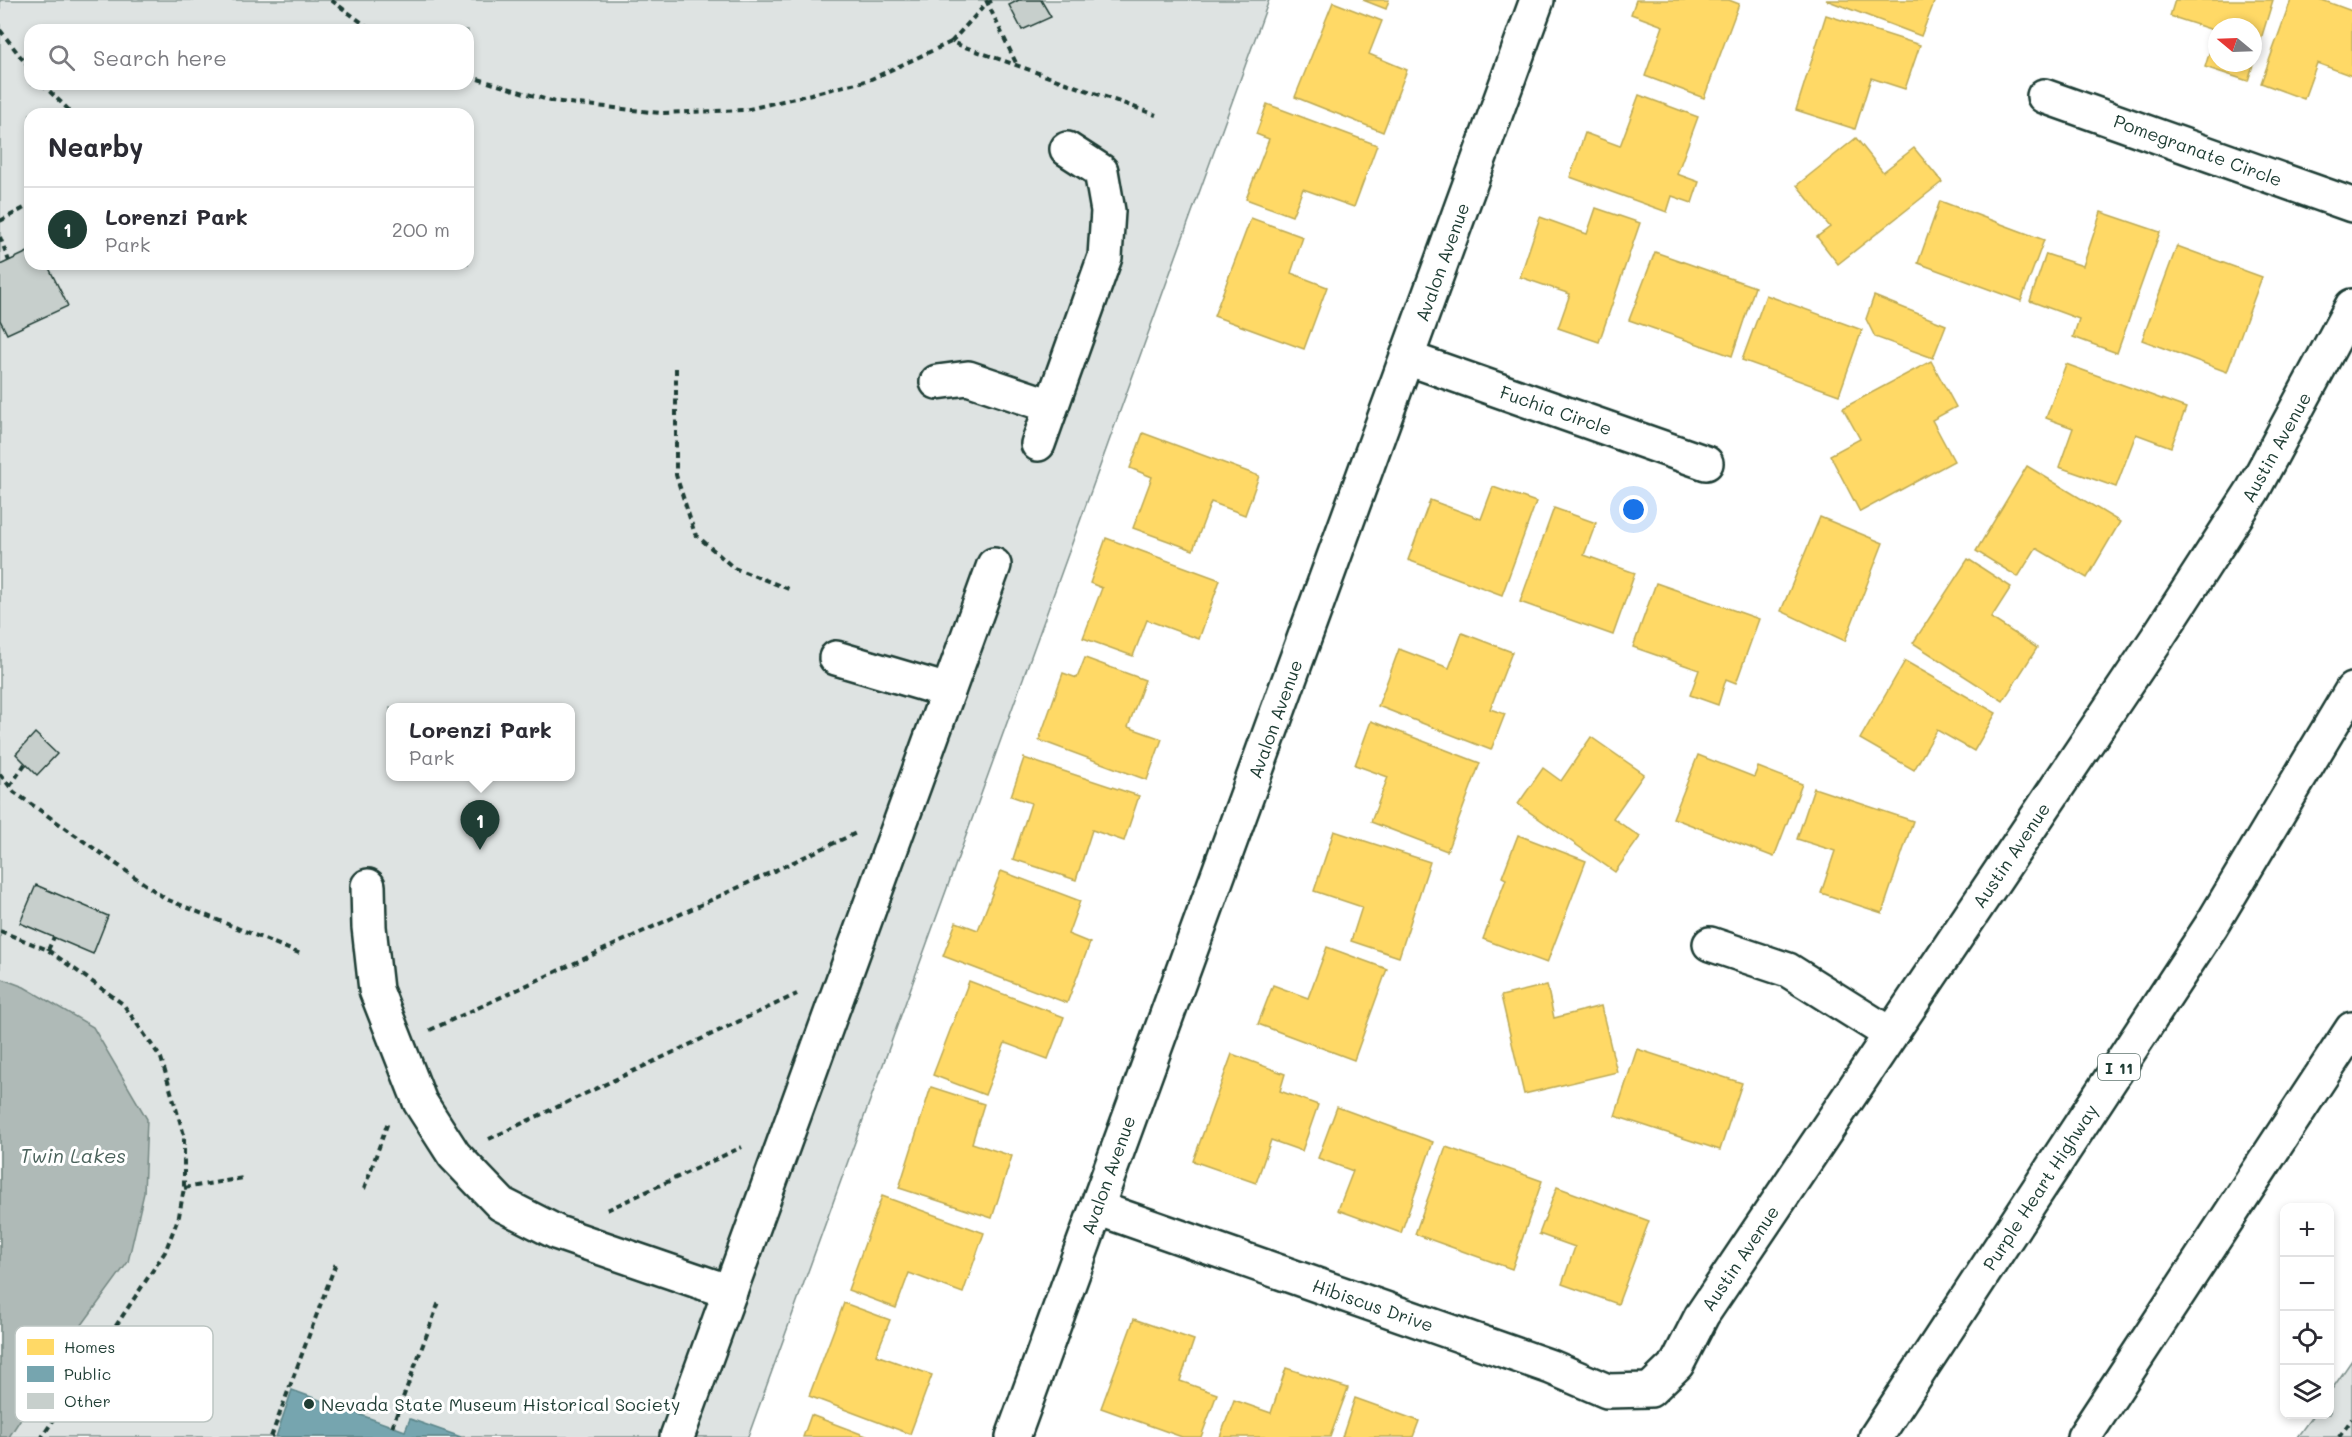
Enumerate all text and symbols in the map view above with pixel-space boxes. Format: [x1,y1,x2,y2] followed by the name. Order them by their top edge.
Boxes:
[2208,18,2262,72] north arrow
[24,24,474,90] search box
[45,41,78,74] icon: search
[93,43,227,72] text: Search here
[2110,108,2286,192] street label: Pomegranate Circle
[48,130,143,164] text: Nearby
[1409,199,1475,325] street label: Avalon Avenue
[105,202,248,231] text: Lorenzi Park
[63,216,72,242] text: 1
[392,216,450,242] text: 200 m
[105,231,150,257] text: Park
[1497,380,1615,440] street label: Fuchia Circle
[2236,388,2316,506] street label: Austin Avenue
[1619,495,1648,524] your location
[1242,656,1308,782] street label: Avalon Avenue
[386,703,575,781] popup
[409,715,552,744] text: Lorenzi Park
[409,744,454,770] text: Park
[1967,798,2055,912] street label: Austin Avenue
[460,800,500,850] pin: 1
[2098,1054,2140,1080] road number: I 11
[1977,1099,2103,1275] street label: Purple Heart Highway
[1075,1112,1141,1238] street label: Avalon Avenue
[20,1142,126,1168] water label: Twin Lakes
[1696,1201,1784,1315] street label: Austin Avenue
[2280,1203,2334,1419] map controls
[2280,1203,2334,1257] button: +
[2280,1257,2334,1311] button: −
[1309,1273,1437,1337] street label: Hibiscus Drive
[2280,1311,2334,1365] button: locate
[15,1326,213,1422] legend
[64,1336,115,1357] text: Homes
[64,1363,111,1384] text: Public
[2280,1365,2334,1419] button: layers
[64,1390,111,1411] text: Other
[321,1392,680,1416] place label: Nevada State Museum Historical Society
[302,1397,316,1411] marker: Nevada State Museum Historical Society

